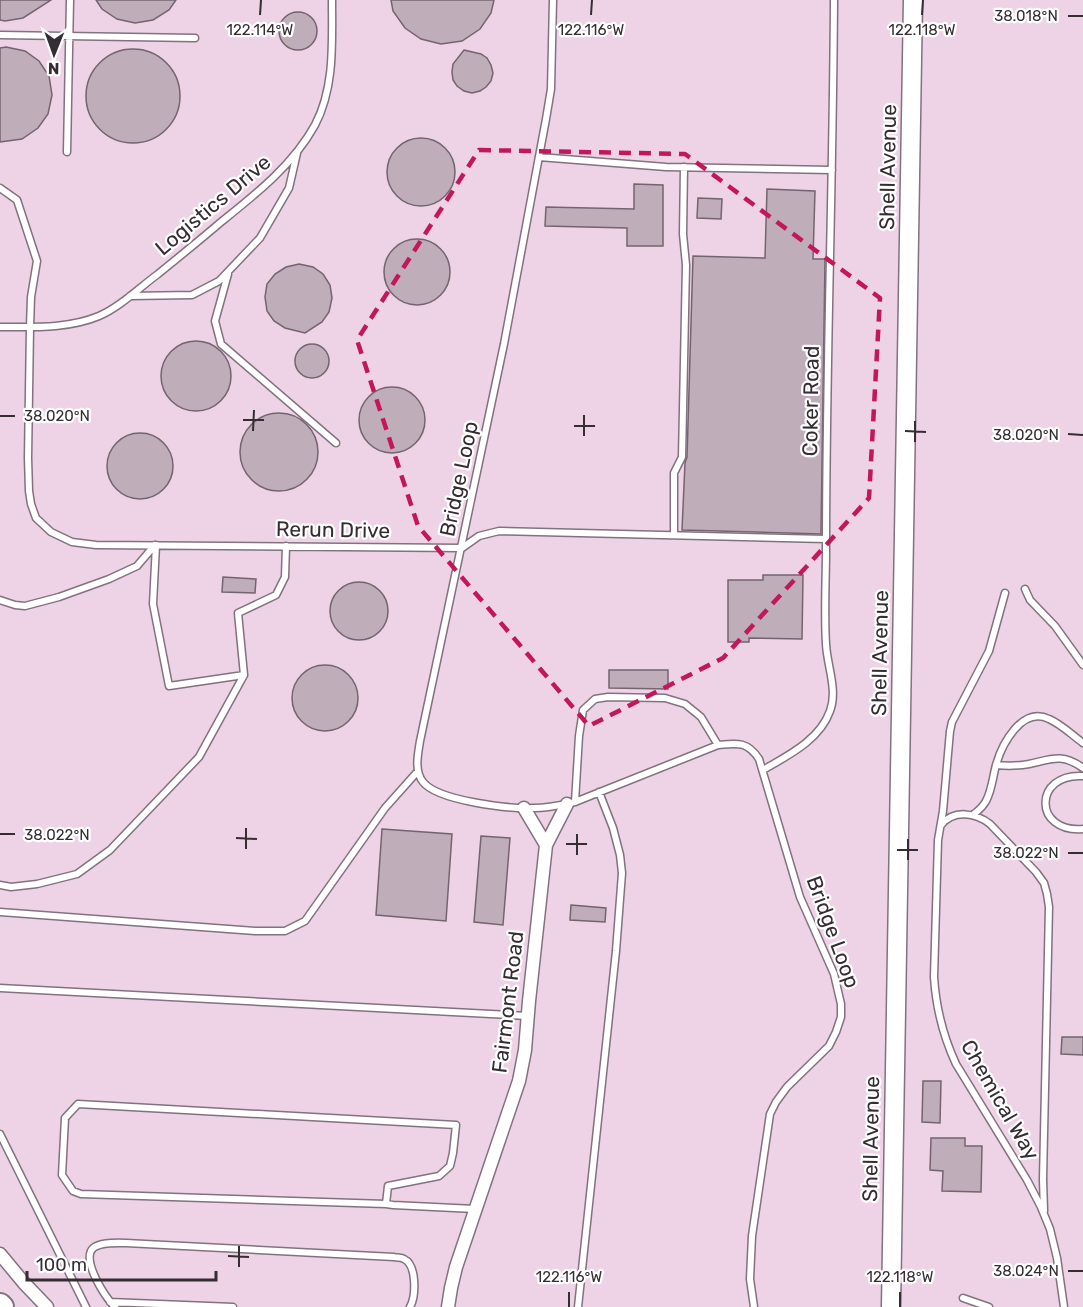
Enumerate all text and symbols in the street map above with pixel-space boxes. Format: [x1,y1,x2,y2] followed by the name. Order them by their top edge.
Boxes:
[994,7,1058,25] text: 38.018°N
[227,21,293,39] text: 122.114°W
[558,21,624,39] text: 122.116°W
[888,21,956,39] text: 122.118°W
[24,24,84,84] north arrow
[48,59,60,78] text: N
[874,104,901,230] street label: Shell Avenue
[150,149,276,260] street label: Logistics Drive
[797,346,824,456] street label: Coker Road
[24,407,90,425] text: 38.020°N
[434,419,483,539] street label: Bridge Loop
[993,426,1059,444] text: 38.020°N
[276,516,390,543] street label: Rerun Drive
[866,590,893,716] street label: Shell Avenue
[24,826,90,844] text: 38.022°N
[993,844,1059,862] text: 38.022°N
[802,872,865,991] street label: Bridge Loop
[486,930,529,1074] street label: Fairmont Road
[956,1035,1045,1165] street label: Chemical Way
[857,1076,884,1202] street label: Shell Avenue
[27,1244,216,1282] scale bar
[36,1254,87,1276] text: 100 m
[993,1262,1059,1280] text: 38.024°N
[536,1268,602,1286] text: 122.116°W
[866,1268,934,1286] text: 122.118°W

